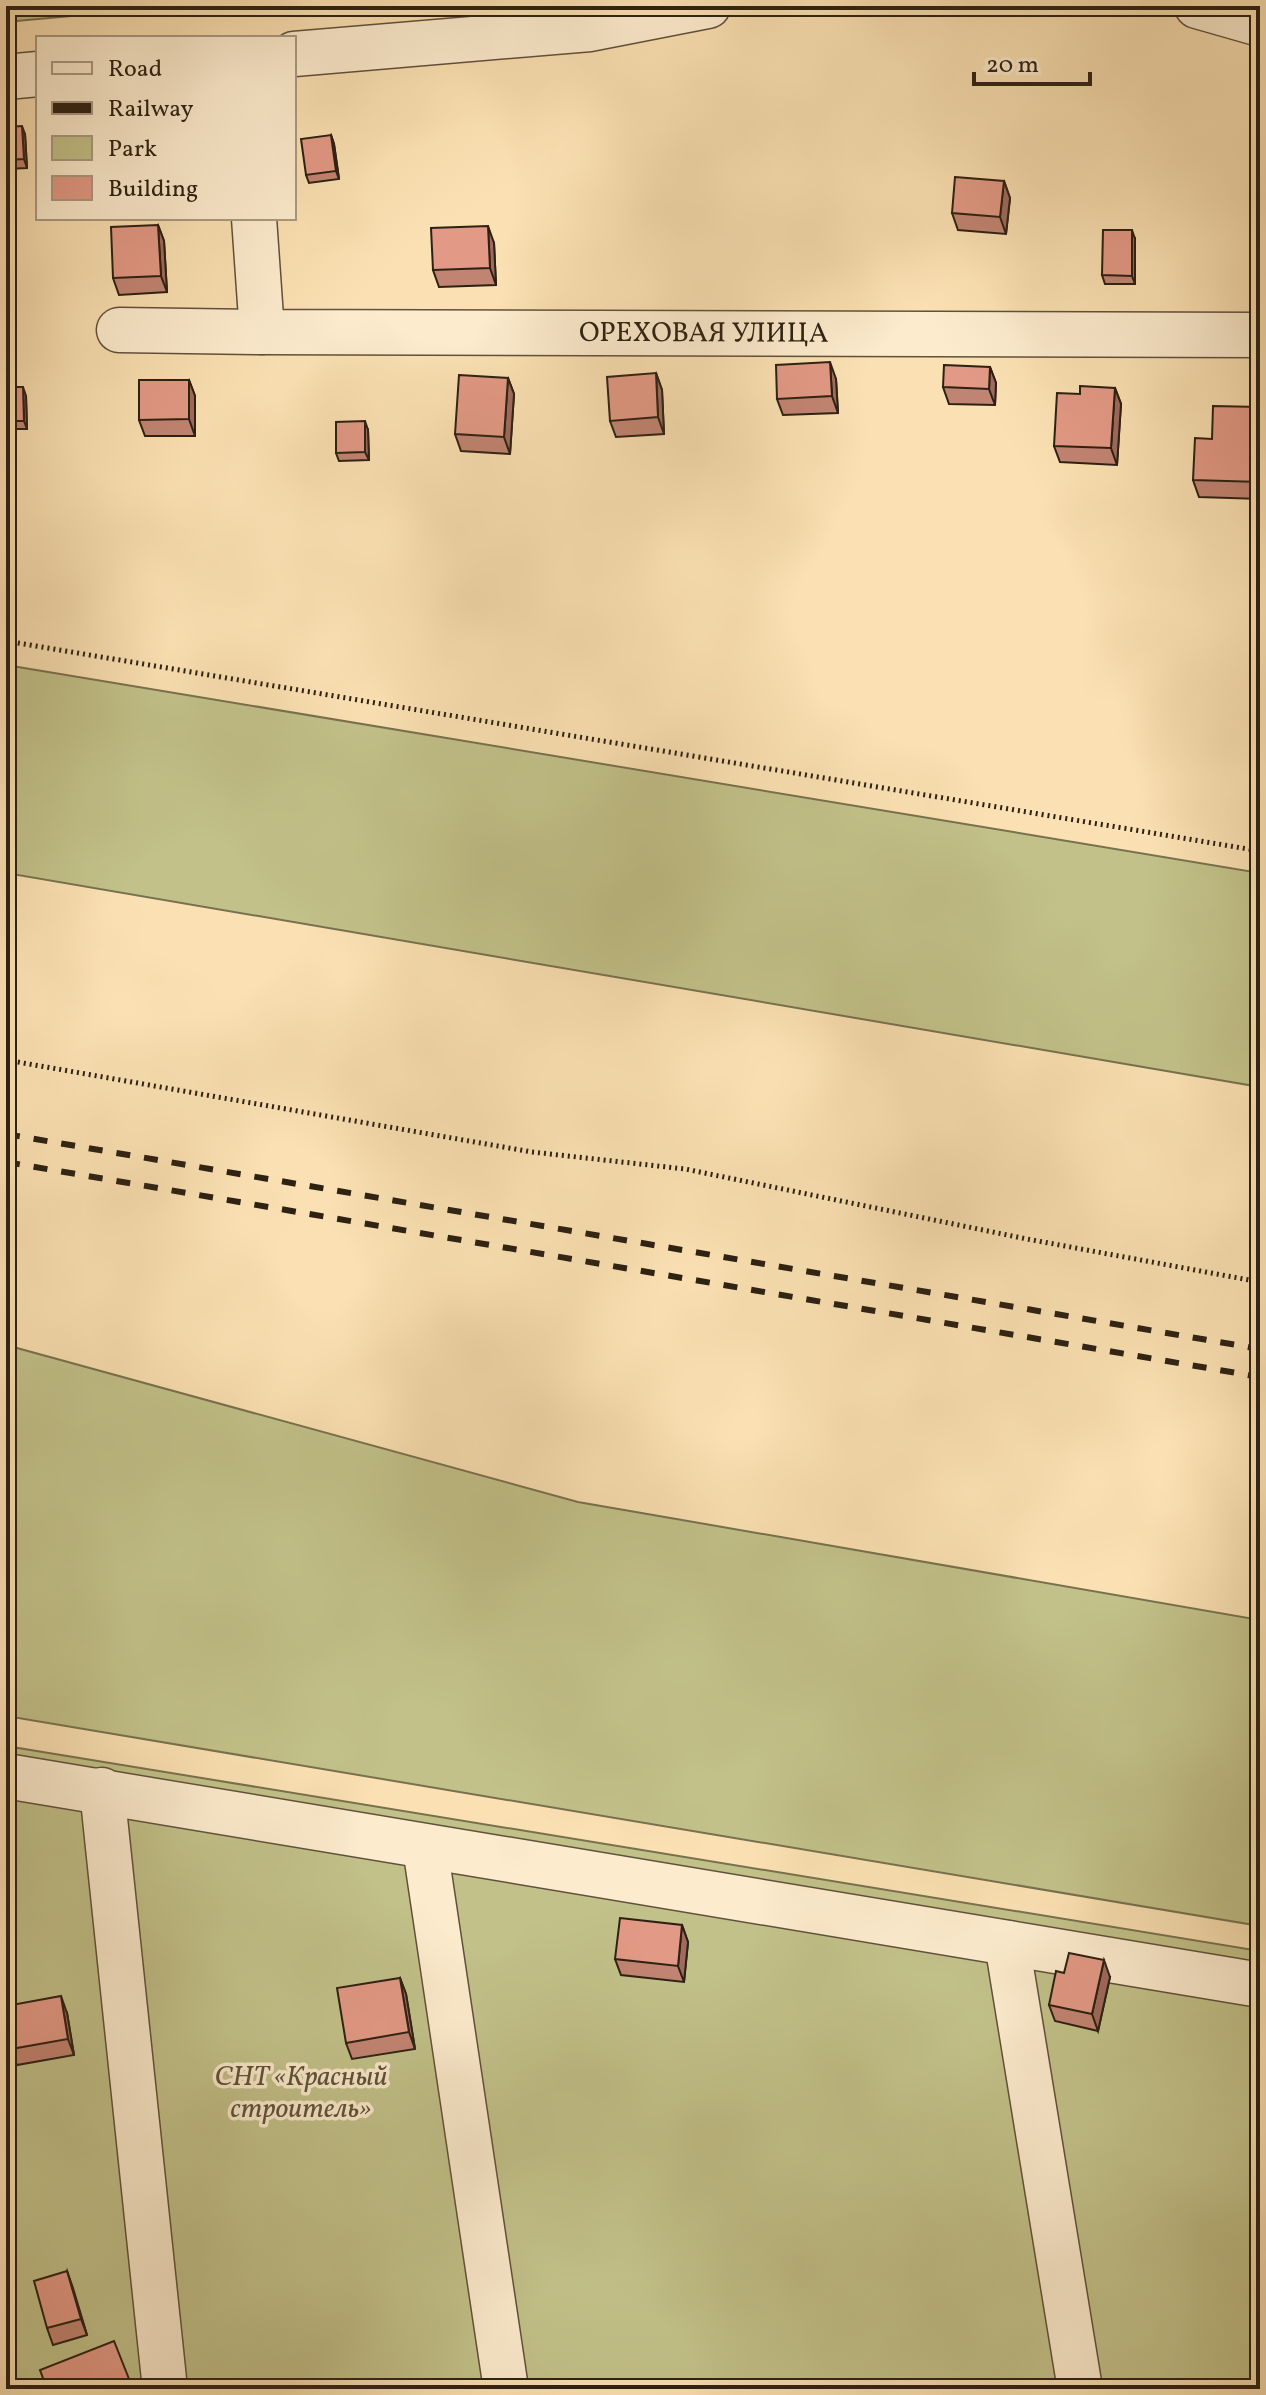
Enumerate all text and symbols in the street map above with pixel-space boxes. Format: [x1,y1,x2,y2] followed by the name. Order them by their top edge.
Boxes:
[36,36,296,220] legend
[974,36,1090,86] scale bar
[986,49,1039,83] text: 20 m
[108,53,162,87] text: Road
[108,93,194,127] text: Railway
[108,133,157,167] text: Park
[108,173,198,207] text: Building
[579,313,829,353] street label: ОРЕХОВАЯ УЛИЦА
[214,2058,388,2129] park label: СНТ «Красный строитель»

